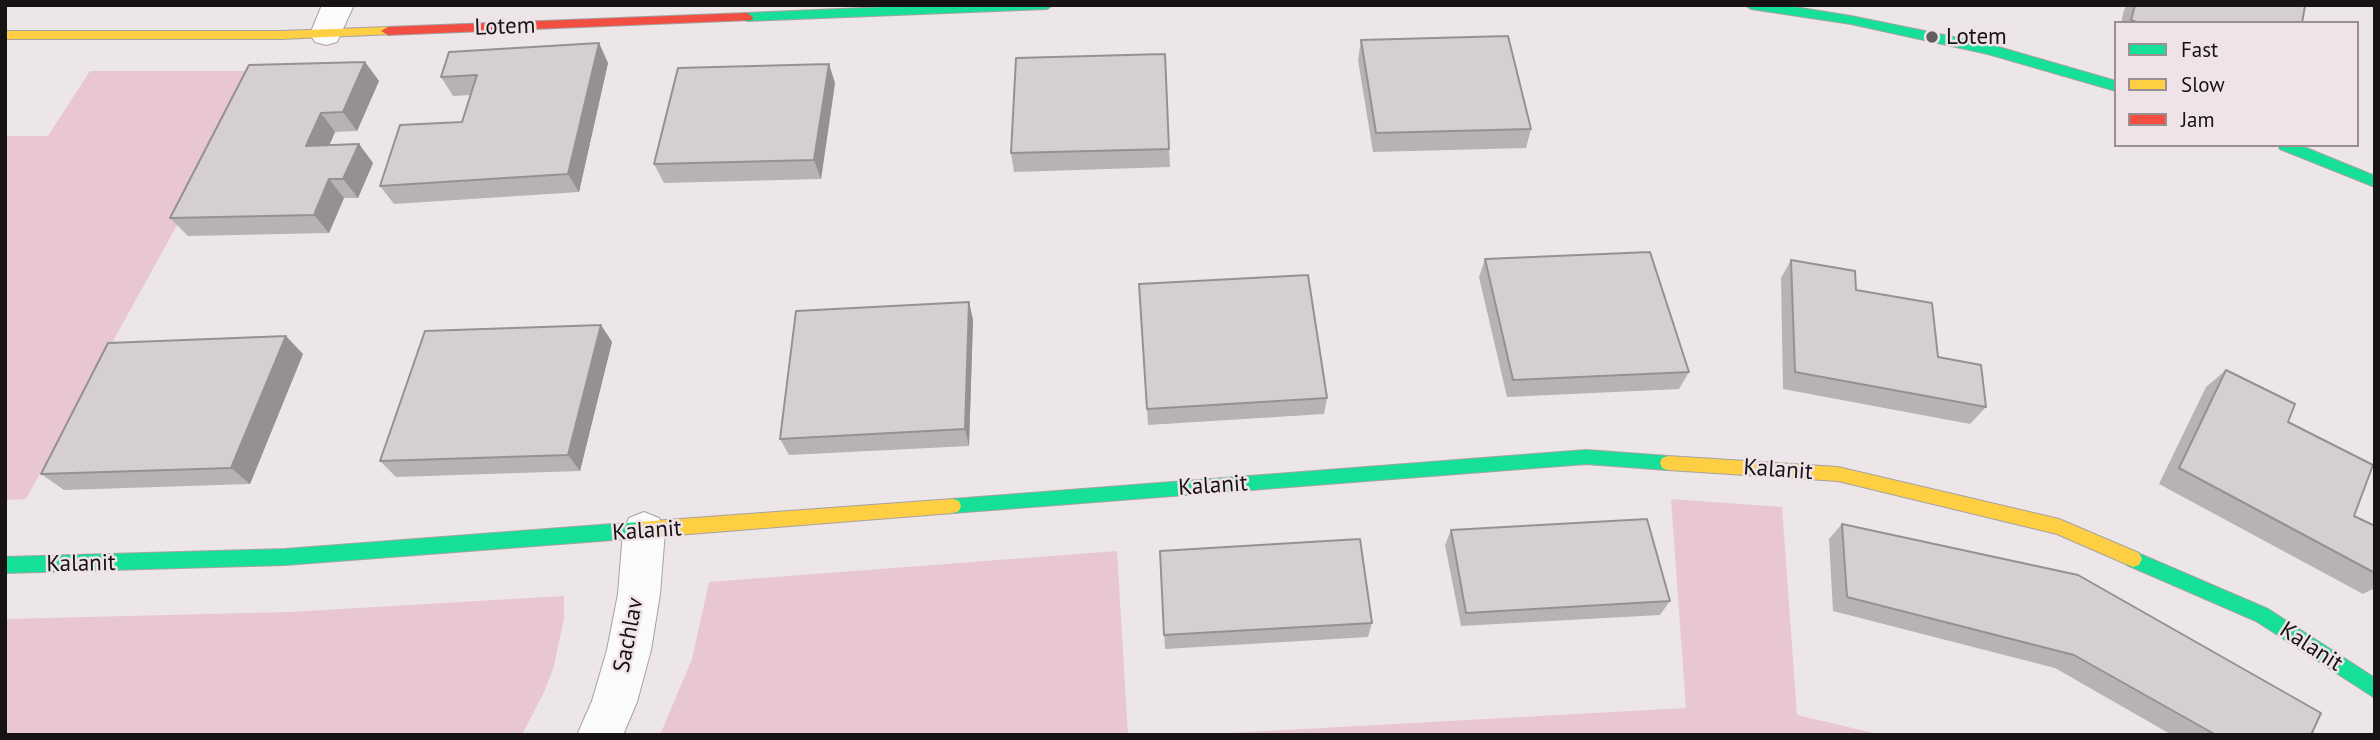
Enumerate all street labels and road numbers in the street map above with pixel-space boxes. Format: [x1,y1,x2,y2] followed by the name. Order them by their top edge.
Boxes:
[474,12,536,42] street label: Lotem
[1742,454,1814,486] street label: Kalanit
[1177,470,1249,502] street label: Kalanit
[611,515,683,547] street label: Kalanit
[46,550,116,578] street label: Kalanit
[608,595,650,675] street label: Sachlav
[2274,617,2348,677] street label: Kalanit

